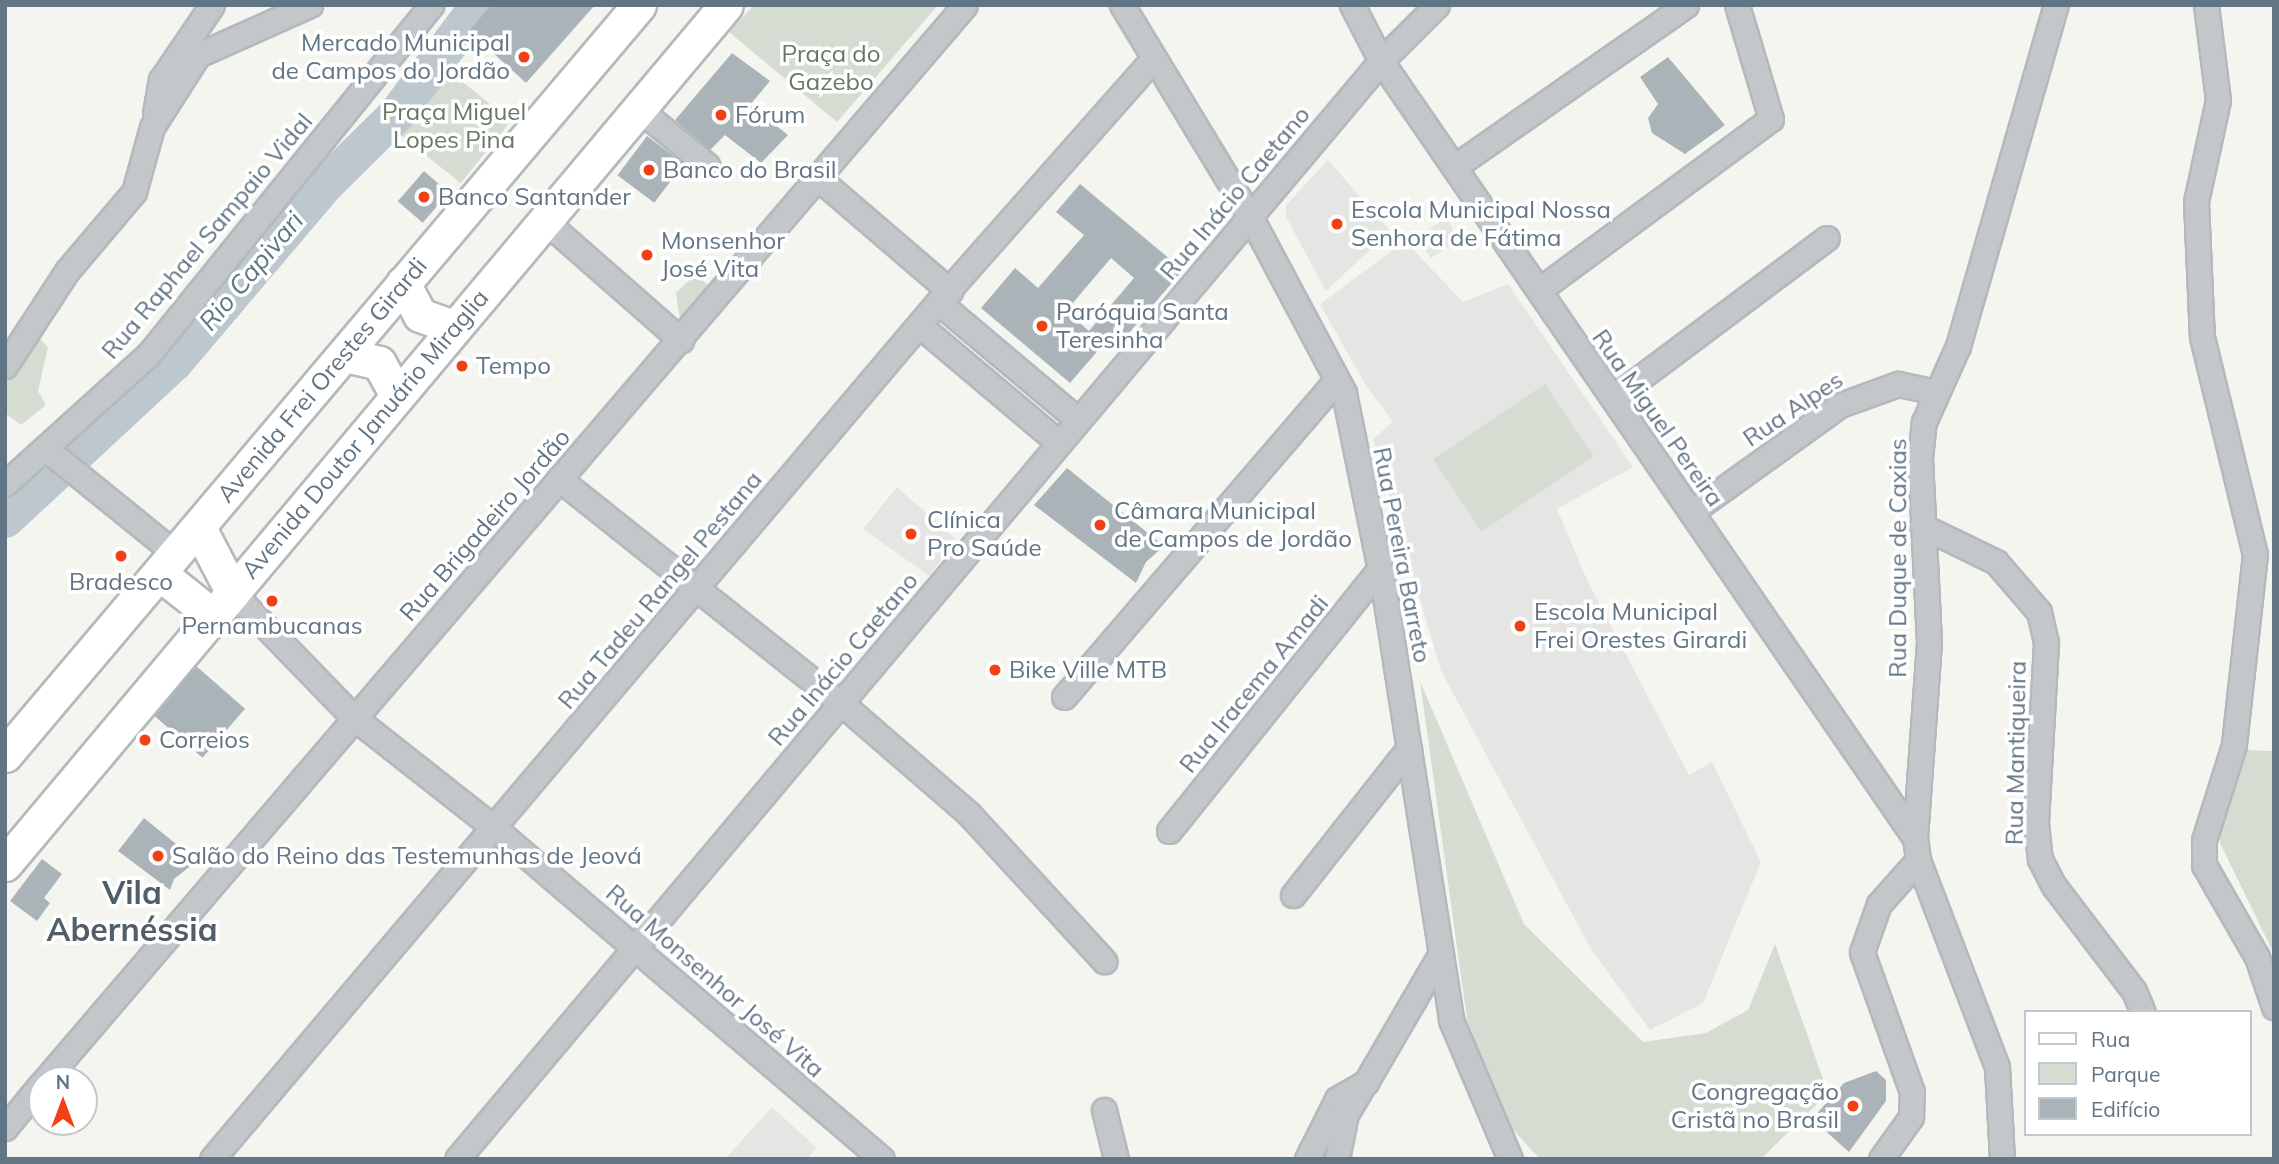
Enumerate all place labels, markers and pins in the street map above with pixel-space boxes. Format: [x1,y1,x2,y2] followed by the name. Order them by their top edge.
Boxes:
[271,29,510,85] place label: Mercado Municipal de Campos do Jordão
[516,49,532,65] marker: Mercado Municipal de Campos do Jordão
[735,101,805,129] place label: Fórum
[713,107,729,123] marker: Fórum
[663,156,836,184] place label: Banco do Brasil
[641,162,657,178] marker: Banco do Brasil
[438,183,631,211] place label: Banco Santander
[416,189,432,205] marker: Banco Santander
[1351,196,1611,252] place label: Escola Municipal Nossa Senhora de Fátima
[1329,216,1345,232] marker: Escola Municipal Nossa Senhora de Fátima
[661,227,785,283] place label: Monsenhor José Vita
[639,247,655,263] marker: Monsenhor José Vita
[1056,298,1229,354] place label: Paróquia Santa Teresinha
[1034,318,1050,334] marker: Paróquia Santa Teresinha
[476,352,551,380] place label: Tempo
[454,358,470,374] marker: Tempo
[1114,497,1352,553] place label: Câmara Municipal de Campos de Jordão
[927,506,1042,562] place label: Clínica Pro Saúde
[1092,517,1108,533] marker: Câmara Municipal de Campos de Jordão
[901,524,921,544] marker: Clínica Pro Saúde
[113,548,129,564] marker: Bradesco
[69,568,173,596] place label: Bradesco
[264,593,280,609] marker: Pernambucanas
[1534,598,1747,654] place label: Escola Municipal Frei Orestes Girardi
[181,612,363,640] place label: Pernambucanas
[1512,618,1528,634] marker: Escola Municipal Frei Orestes Girardi
[1009,656,1167,684] place label: Bike Ville MTB
[987,662,1003,678] marker: Bike Ville MTB
[159,726,250,754] place label: Correios
[137,732,153,748] marker: Correios
[172,842,642,870] place label: Salão do Reino das Testemunhas de Jeová
[150,848,166,864] marker: Salão do Reino das Testemunhas de Jeová
[1671,1078,1839,1134] place label: Congregação Cristã no Brasil
[1845,1098,1861,1114] marker: Congregação Cristã no Brasil

